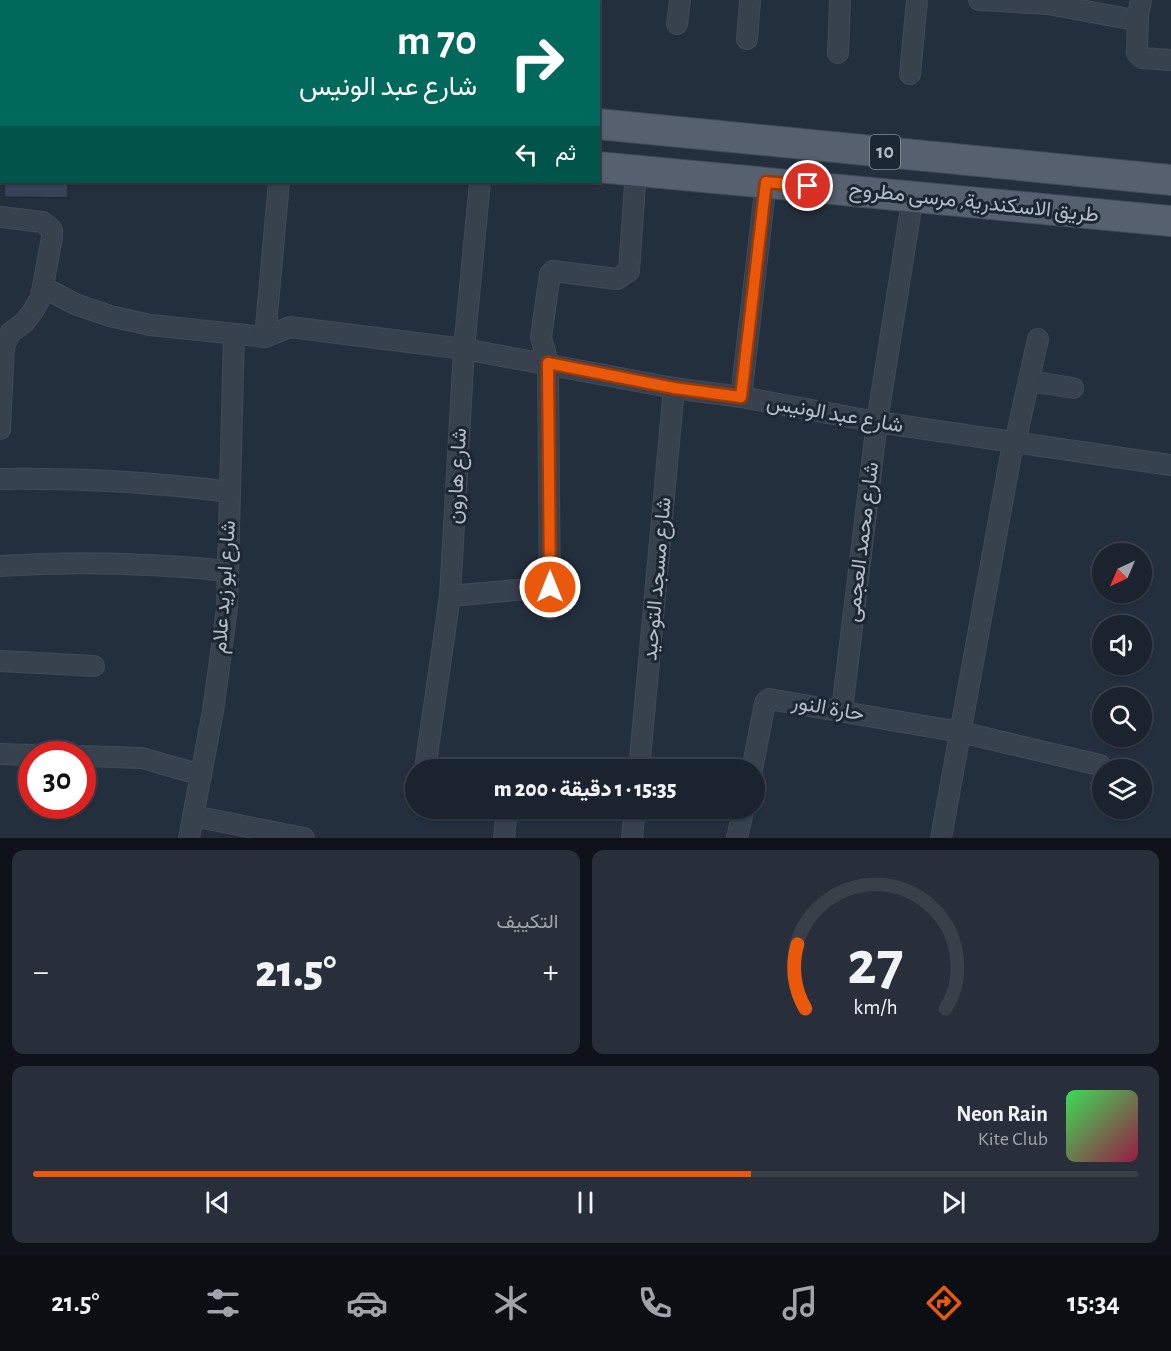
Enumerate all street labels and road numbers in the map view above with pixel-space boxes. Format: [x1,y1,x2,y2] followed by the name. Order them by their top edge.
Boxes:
[870,135,900,169] road number: 10
[848,178,1100,229] street label: طريق الاسكندرية, مرسى مطروح
[765,392,905,439] street label: شارع عبد الونيس
[444,427,473,525] street label: شارع هارون
[842,461,885,624] street label: شارع محمد العجمى
[639,496,678,662] street label: شارع مسجد التوحيد
[209,519,242,655] street label: شارع ابو زيد علام
[789,691,866,727] street label: حارة النور

